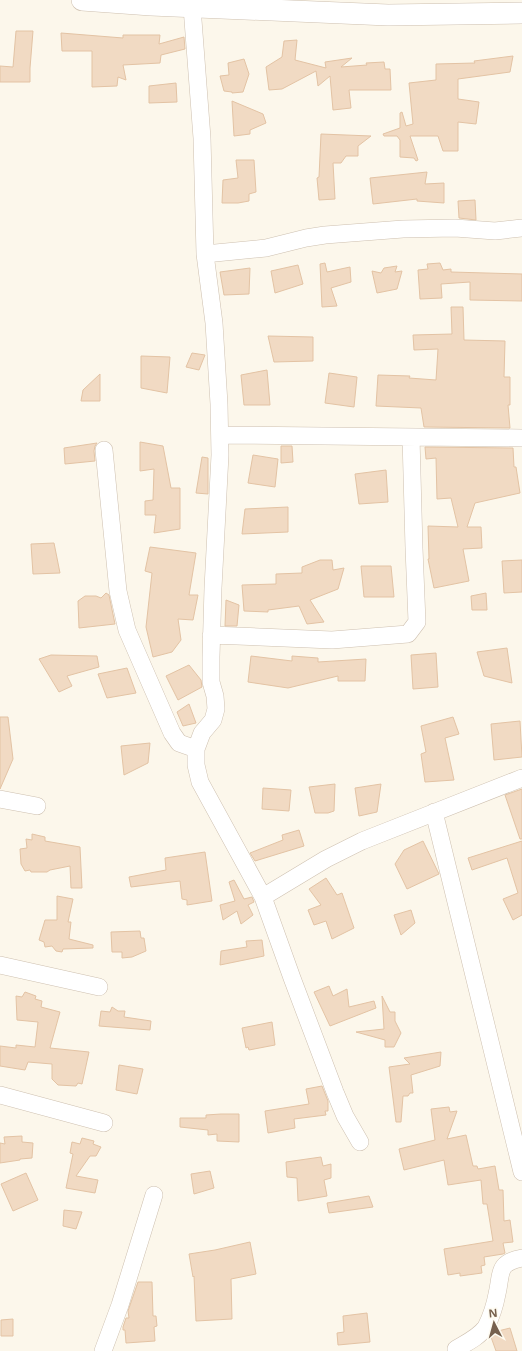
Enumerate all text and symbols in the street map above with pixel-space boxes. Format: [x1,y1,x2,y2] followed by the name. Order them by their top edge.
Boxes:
[474,1303,514,1343] north arrow
[488,1305,498,1320] text: N

